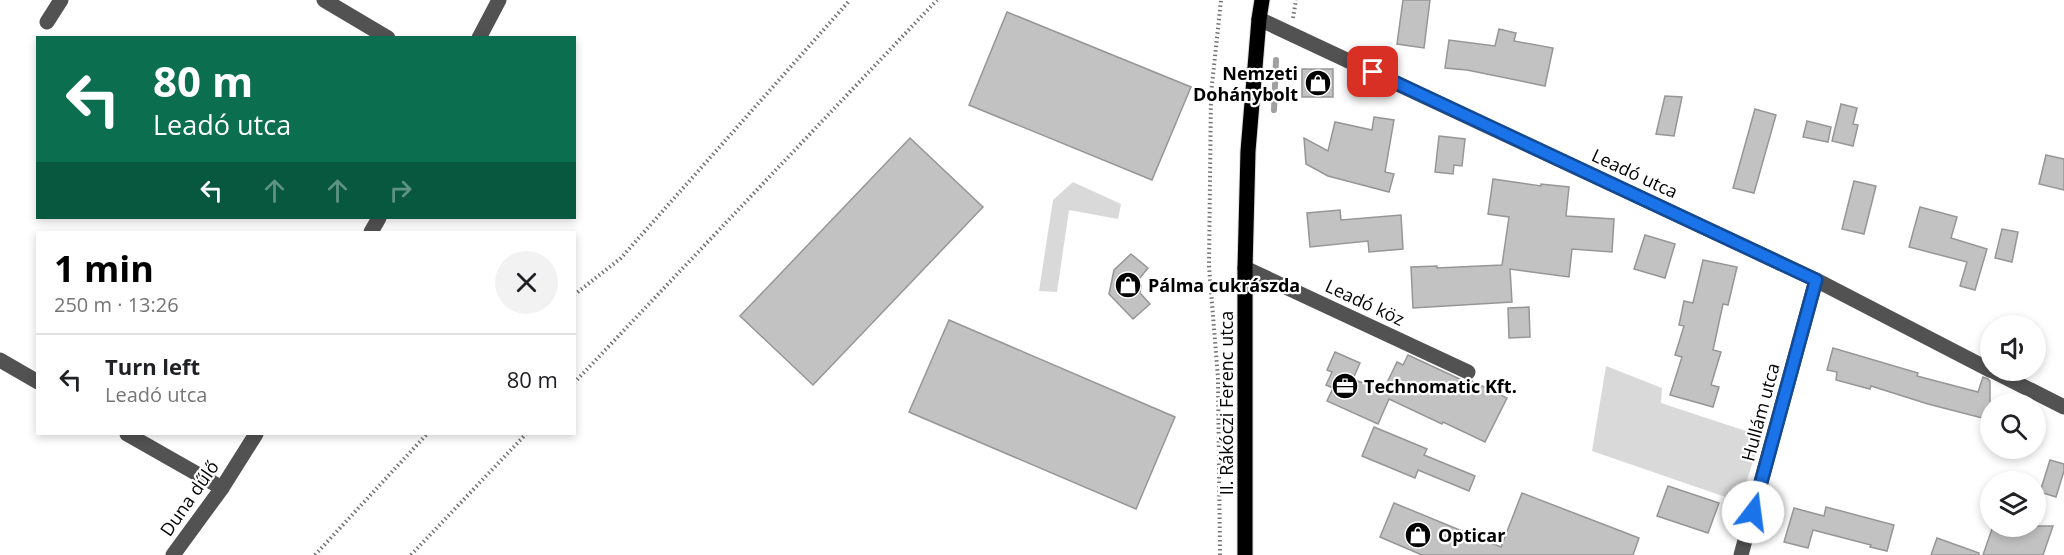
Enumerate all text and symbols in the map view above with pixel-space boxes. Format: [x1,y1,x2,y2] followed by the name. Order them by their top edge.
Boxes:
[1347,46,1398,97] pin
[153,52,253,109] text: 80 m
[1356,55,1389,88] icon: arrive
[54,60,132,138] icon: left
[1193,61,1298,106] place label: Nemzeti Dohánybolt
[1303,68,1333,98] shop icon: Nemzeti Dohánybolt
[153,106,291,143] text: Leadó utca
[1588,143,1682,203] street label: Leadó utca
[195,174,228,207] icon: left
[258,174,291,207] icon: ahead
[321,174,354,207] icon: ahead
[384,174,417,207] icon: right
[54,244,154,293] text: 1 min
[495,251,558,314] button: close
[1113,270,1143,300] shop icon: Pálma cukrászda
[1148,273,1300,297] place label: Pálma cukrászda
[1322,273,1408,331] street label: Leadó köz
[54,291,179,318] text: 250 m · 13:26
[1214,311,1238,495] street label: II. Rákóczi Ferenc utca
[1980,315,2046,537] map controls
[1980,315,2046,381] button: sound
[105,351,200,381] text: Turn left
[1735,360,1785,464] street label: Hullám utca
[54,363,87,396] icon: left
[507,364,558,394] text: 80 m
[1330,371,1360,401] office icon: Technomatic Kft.
[1364,374,1517,398] place label: Technomatic Kft.
[105,381,207,408] text: Leadó utca
[1980,393,2046,459] button: search
[154,455,224,541] street label: Duna dűlő
[1980,471,2046,537] button: layers
[1721,480,1785,544] position arrow
[1403,520,1433,550] shop icon: Opticar
[1438,523,1505,547] place label: Opticar

